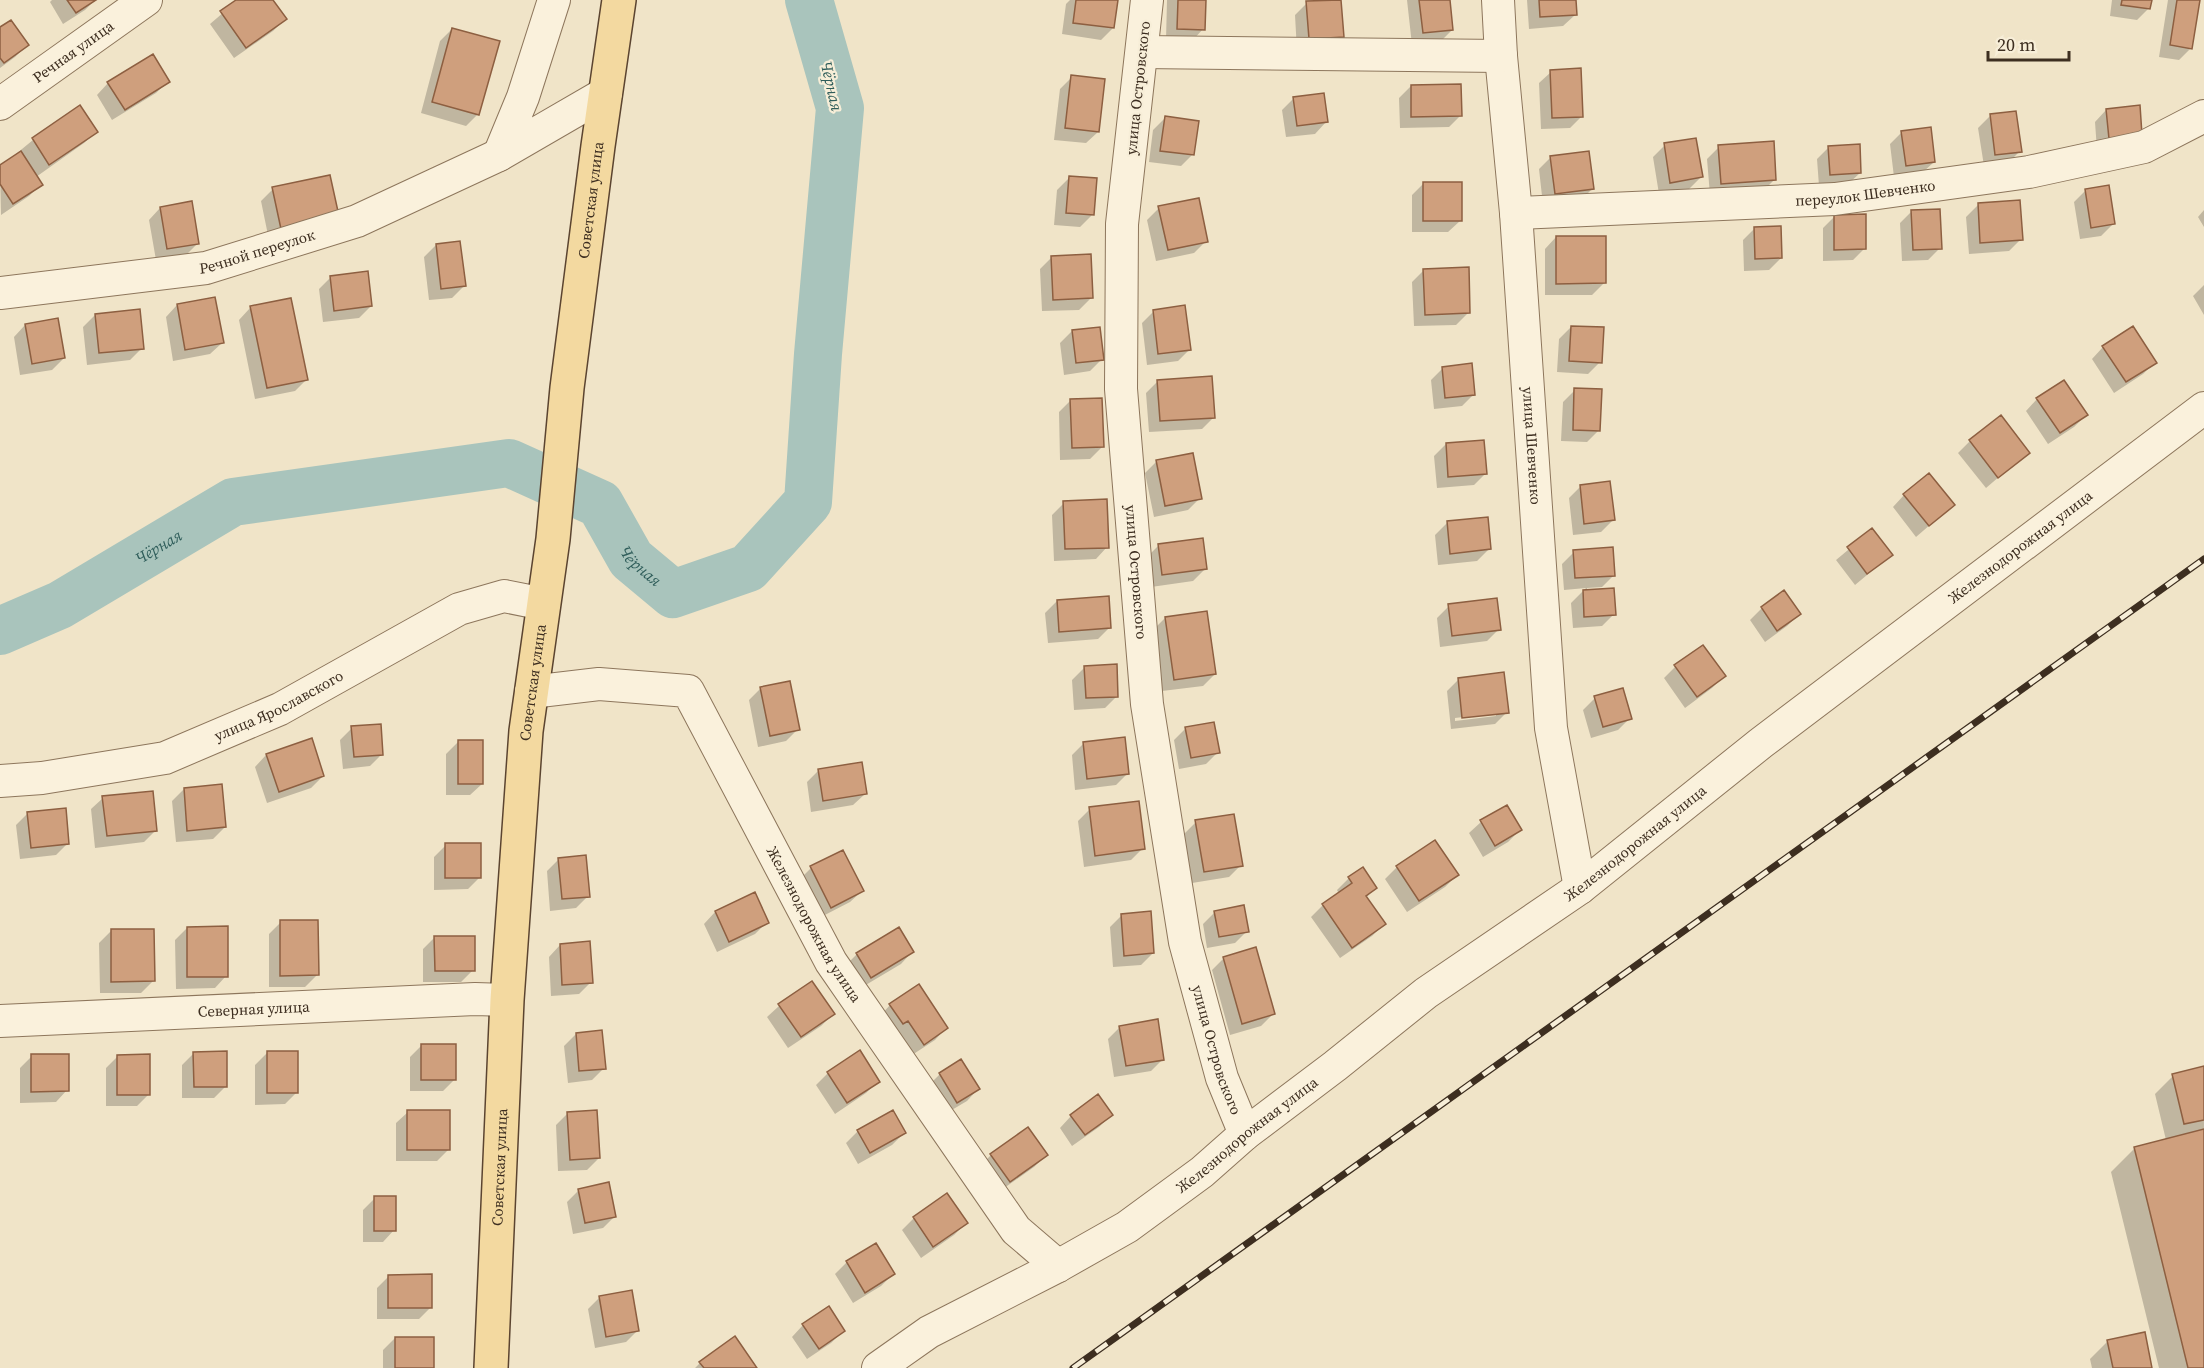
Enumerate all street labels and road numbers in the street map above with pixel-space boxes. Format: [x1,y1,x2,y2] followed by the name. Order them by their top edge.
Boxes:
[28,15,118,88] street label: Речная улица
[1120,20,1155,156] street label: улица Островского
[573,140,609,260] street label: Советская улица
[1795,174,1937,211] street label: переулок Шевченко
[198,224,318,279] street label: Речной переулок
[1518,386,1547,505] street label: улица Шевченко
[1944,485,2097,608] street label: Железнодорожная улица
[1121,504,1153,640] street label: улица Островского
[514,622,551,742] street label: Советская улица
[211,665,347,746] street label: улица Ярославского
[1560,780,1711,906] street label: Железнодорожная улица
[762,843,867,1007] street label: Железнодорожная улица
[1187,983,1247,1118] street label: улица Островского
[197,996,311,1022] street label: Северная улица
[1172,1071,1322,1198] street label: Железнодорожная улица
[486,1107,512,1226] street label: Советская улица

